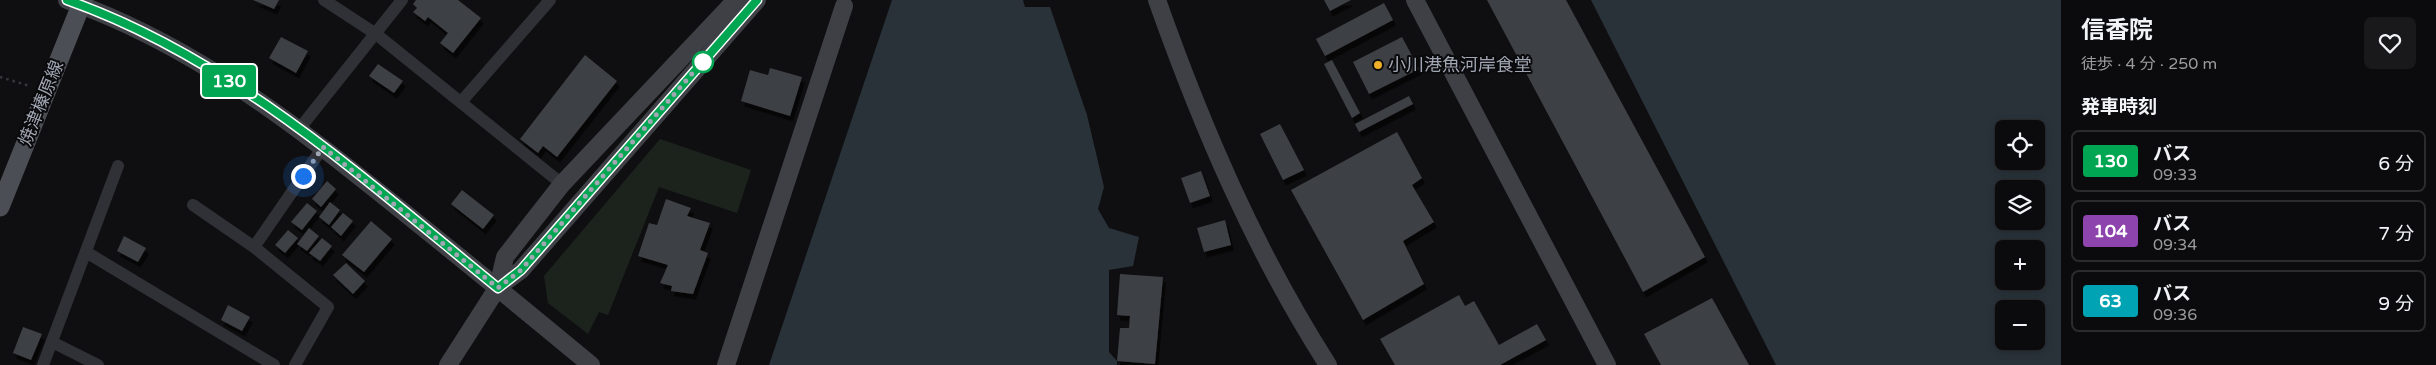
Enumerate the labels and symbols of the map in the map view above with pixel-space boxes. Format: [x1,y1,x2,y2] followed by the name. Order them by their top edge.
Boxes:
[692,51,714,73] unlabelled marker
[1388,54,1532,76] place label: 小川港魚河岸食堂
[14,57,68,149] street label: 焼津榛原線
[1372,59,1384,71] marker: 小川港魚河岸食堂
[200,65,258,97] line badge: 130
[291,164,316,189] your location

